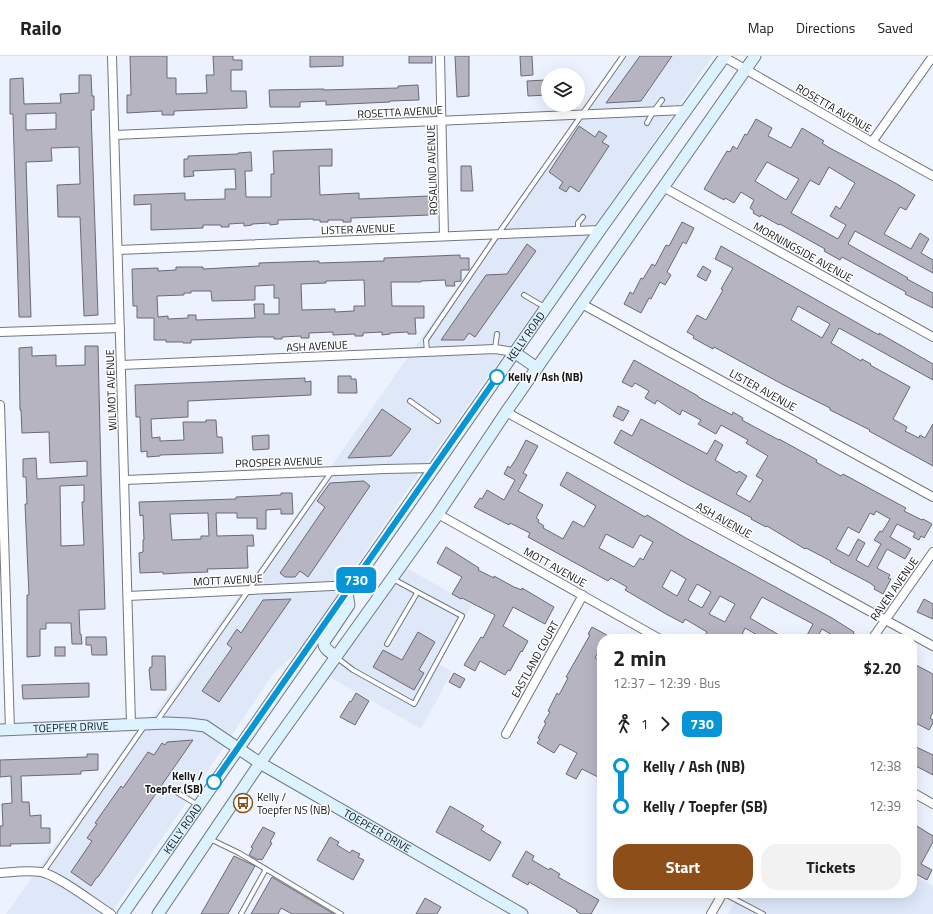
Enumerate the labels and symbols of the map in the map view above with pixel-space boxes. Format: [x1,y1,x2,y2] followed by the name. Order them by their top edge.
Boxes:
[793,80,875,136] street label: ROSETTA AVENUE
[357,102,443,122] street label: ROSETTA AVENUE
[422,124,442,216] street label: ROSALIND AVENUE
[750,218,856,286] street label: MORNINGSIDE AVENUE
[321,220,395,238] street label: LISTER AVENUE
[503,308,549,365] street label: KELLY ROAD
[286,336,348,356] street label: ASH AVENUE
[102,349,120,431] street label: WILMOT AVENUE
[727,365,799,415] street label: LISTER AVENUE
[489,369,505,385] marker: Kelly / Ash (NB)
[508,369,583,385] place label: Kelly / Ash (NB)
[235,452,323,472] street label: PROSPER AVENUE
[693,498,755,542] street label: ASH AVENUE
[521,543,589,591] street label: MOTT AVENUE
[866,554,922,624] street label: RAVEN AVENUE
[333,567,379,593] line badge: 730
[193,570,263,590] street label: MOTT AVENUE
[507,617,563,700] street label: EASTLAND COURT
[33,717,109,737] street label: TOEPFER DRIVE
[145,768,203,797] place label: Kelly / Toepfer (SB)
[206,774,222,790] marker: Kelly / Toepfer (SB)
[257,789,330,818] place label: Kelly / Toepfer NS (NB)
[232,792,254,814] bus stop icon: Kelly / Toepfer NS (NB)
[159,800,206,857] street label: KELLY ROAD
[341,805,414,856] street label: TOEPFER DRIVE

